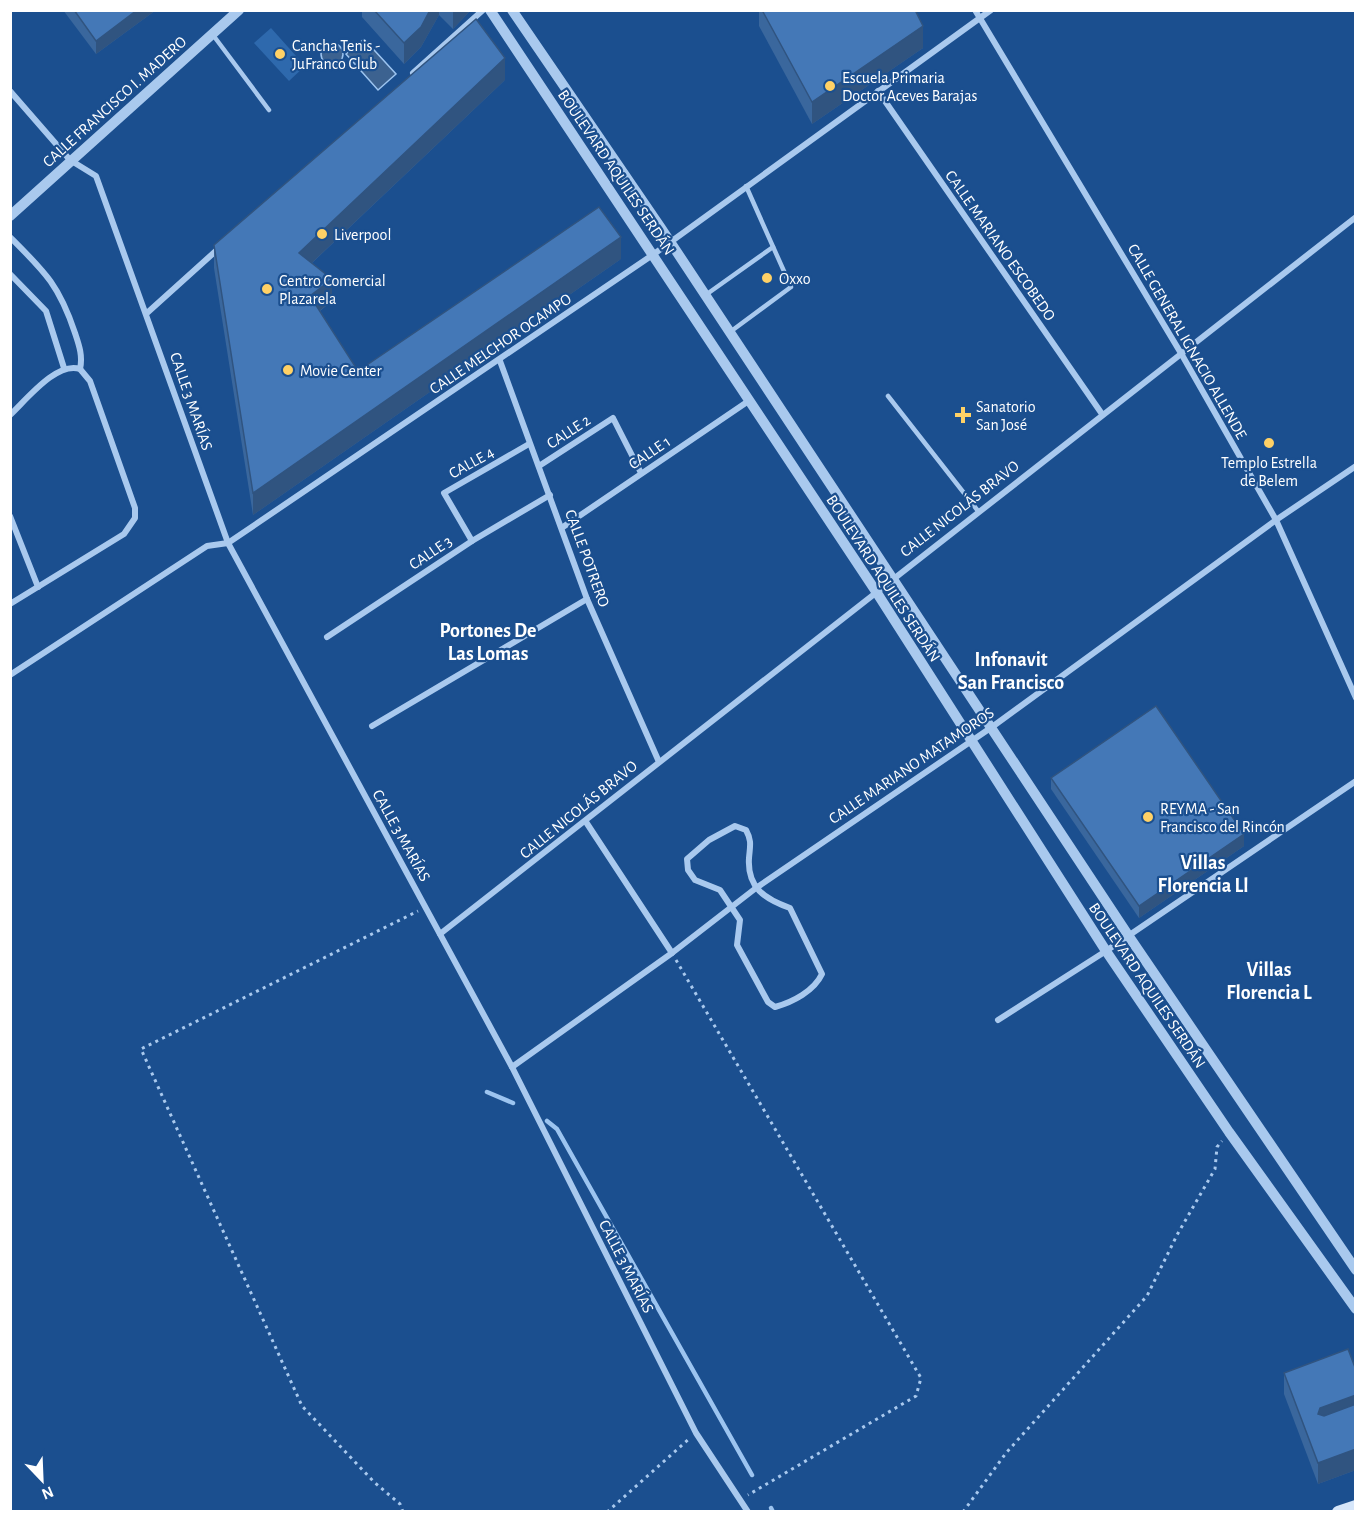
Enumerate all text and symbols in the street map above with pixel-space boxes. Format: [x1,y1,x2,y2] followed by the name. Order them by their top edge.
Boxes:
[40,33,190,170] street label: CALLE FRANCISCO I. MADERO
[292,38,380,72] place label: Cancha Tenis - JuFranco Club
[273,47,287,61] marker: Cancha Tenis - JuFranco Club
[842,70,978,105] place label: Escuela Primaria Doctor Aceves Barajas
[823,79,837,93] marker: Escuela Primaria Doctor Aceves Barajas
[554,86,679,259] street label: BOULEVARD AQUILES SERDÁN
[942,167,1058,324] street label: CALLE MARIANO ESCOBEDO
[315,227,329,241] marker: Liverpool
[334,227,391,243] place label: Liverpool
[1125,241,1250,442] street label: CALLE GENERAL IGNACIO ALLENDE
[760,271,774,285] marker: Oxxo
[779,271,811,287] place label: Oxxo
[279,273,386,307] place label: Centro Comercial Plazarela
[260,282,274,296] marker: Centro Comercial Plazarela
[427,290,574,397] street label: CALLE MELCHOR OCAMPO
[167,350,217,452] street label: CALLE 3 MARÍAS
[281,363,295,377] marker: Movie Center
[300,363,382,379] place label: Movie Center
[976,399,1036,433] place label: Sanatorio San José
[954,406,972,424] marker: Sanatorio San José
[544,412,593,452] street label: CALLE 2
[626,433,673,473] street label: CALLE 1
[1262,436,1276,450] marker: Templo Estrella de Belem
[446,444,497,482] street label: CALLE 4
[1221,455,1317,489] place label: Templo Estrella de Belem
[896,456,1022,560] street label: CALLE NICOLÁS BRAVO
[822,491,945,665] street label: BOULEVARD AQUILES SERDÁN
[562,507,612,609] street label: CALLE POTRERO
[406,533,455,573] street label: CALLE 3
[440,621,536,664] district label: Portones De Las Lomas
[958,650,1064,693] district label: Infonavit San Francisco
[826,705,997,827] street label: CALLE MARIANO MATAMOROS
[516,756,640,862] street label: CALLE NICOLÁS BRAVO
[369,786,435,884] street label: CALLE 3 MARÍAS
[1160,801,1285,835] place label: REYMA - San Francisco del Rincón
[1141,810,1155,824] marker: REYMA - San Francisco del Rincón
[1158,853,1248,896] district label: Villas Florencia Ll
[1085,899,1210,1072] street label: BOULEVARD AQUILES SERDÁN
[1226,960,1312,1003] district label: Villas Florencia L
[596,1216,658,1316] street label: CALLE 3 MARÍAS
[12,1450,72,1510] north arrow
[39,1483,56,1502] text: N

